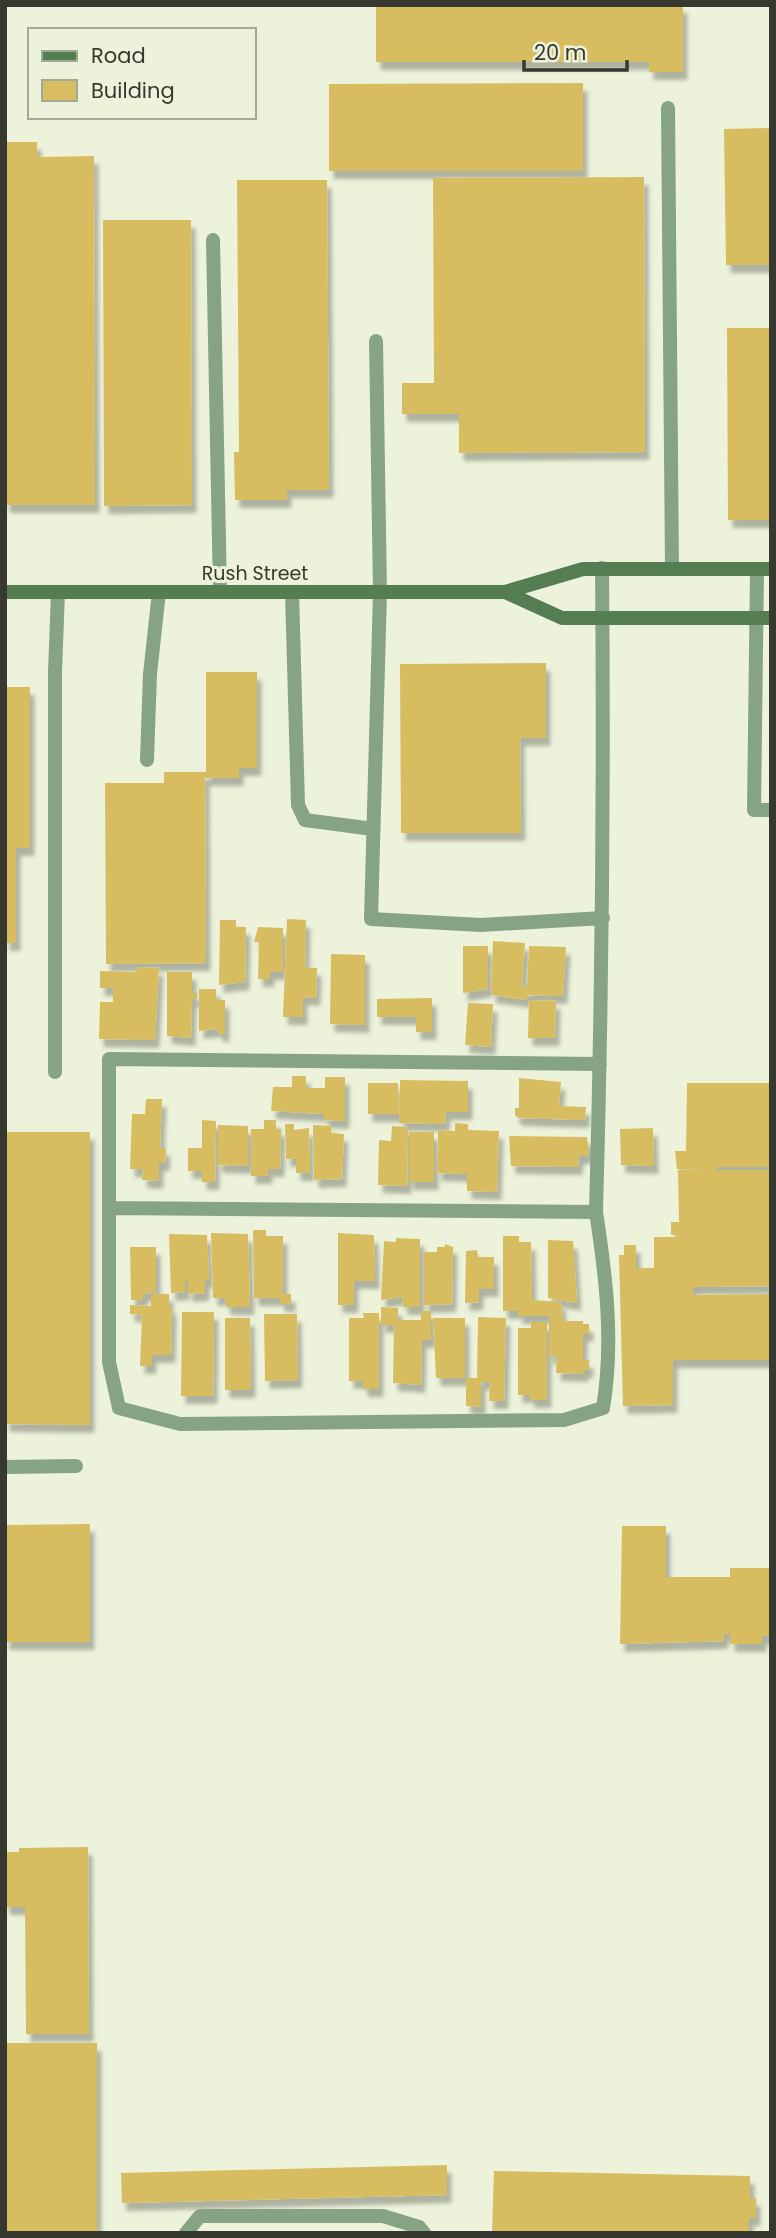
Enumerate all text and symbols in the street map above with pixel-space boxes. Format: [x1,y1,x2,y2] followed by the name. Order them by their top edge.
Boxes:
[28,28,256,119] legend
[524,28,627,72] scale bar
[534,38,587,67] text: 20 m
[91,41,146,70] text: Road
[91,76,175,105] text: Building
[202,560,308,587] street label: Rush Street

